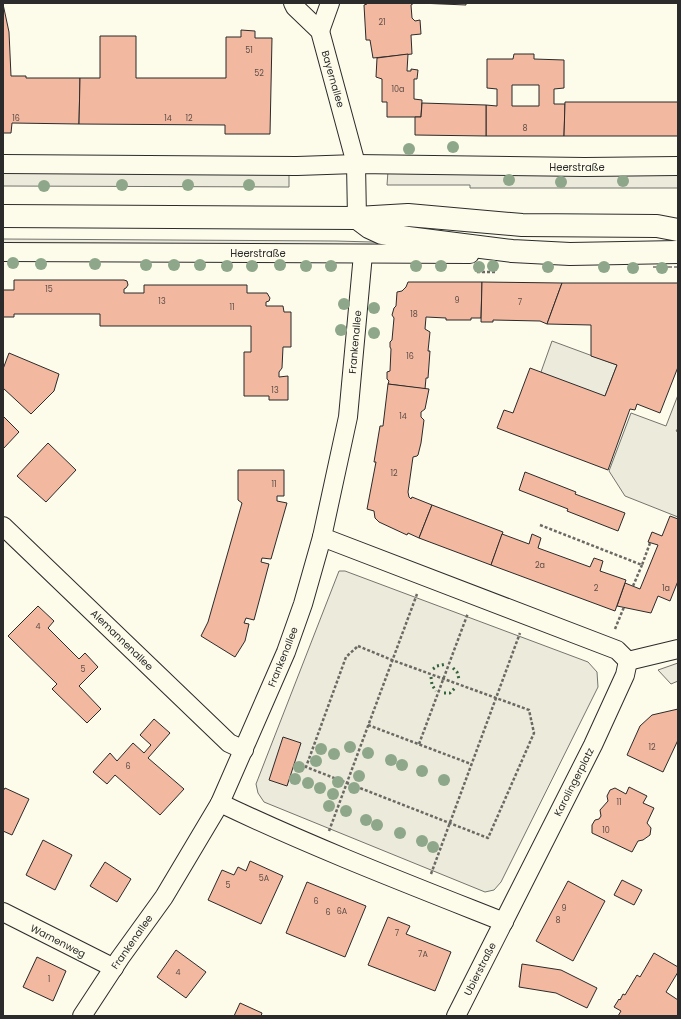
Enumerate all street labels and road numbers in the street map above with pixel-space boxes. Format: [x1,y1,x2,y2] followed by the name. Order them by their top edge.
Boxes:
[318,49,348,109] street label: Bayernallee
[549,160,605,175] street label: Heerstraße
[230,246,286,261] street label: Heerstraße
[345,310,365,374] street label: Frankenallee
[87,606,157,674] street label: Alemannenallee
[264,625,302,689] street label: Frankenallee
[550,745,598,819] street label: Karolingerplatz
[108,912,156,972] street label: Frankenallee
[28,921,88,961] street label: Warnenweg
[460,940,500,998] street label: Ubierstraße

